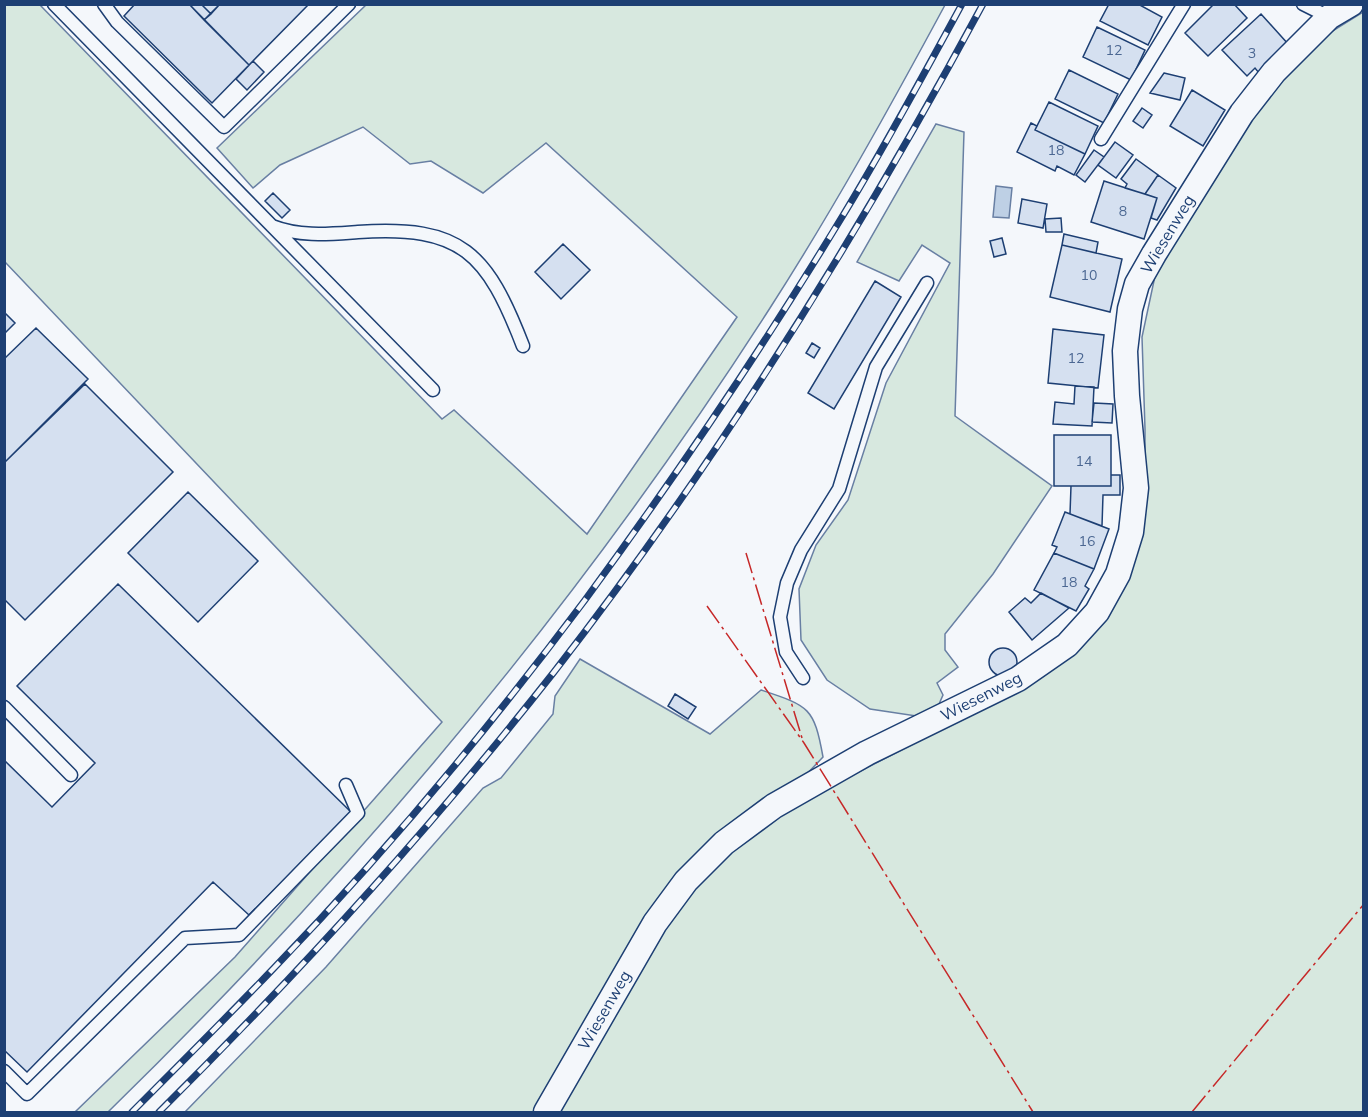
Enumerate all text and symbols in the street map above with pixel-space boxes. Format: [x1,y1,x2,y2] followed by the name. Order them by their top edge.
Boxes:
[1106,41,1122,59] house number: 12
[1248,44,1256,62] house number: 3
[1048,141,1064,159] house number: 18
[1136,191,1198,277] street label: Wiesenweg
[1119,202,1127,220] house number: 8
[1081,266,1097,284] house number: 10
[1068,349,1084,367] house number: 12
[1076,452,1093,470] house number: 14
[1079,532,1095,550] house number: 16
[1061,573,1077,591] house number: 18
[937,667,1025,725] street label: Wiesenweg
[573,967,635,1053] street label: Wiesenweg

